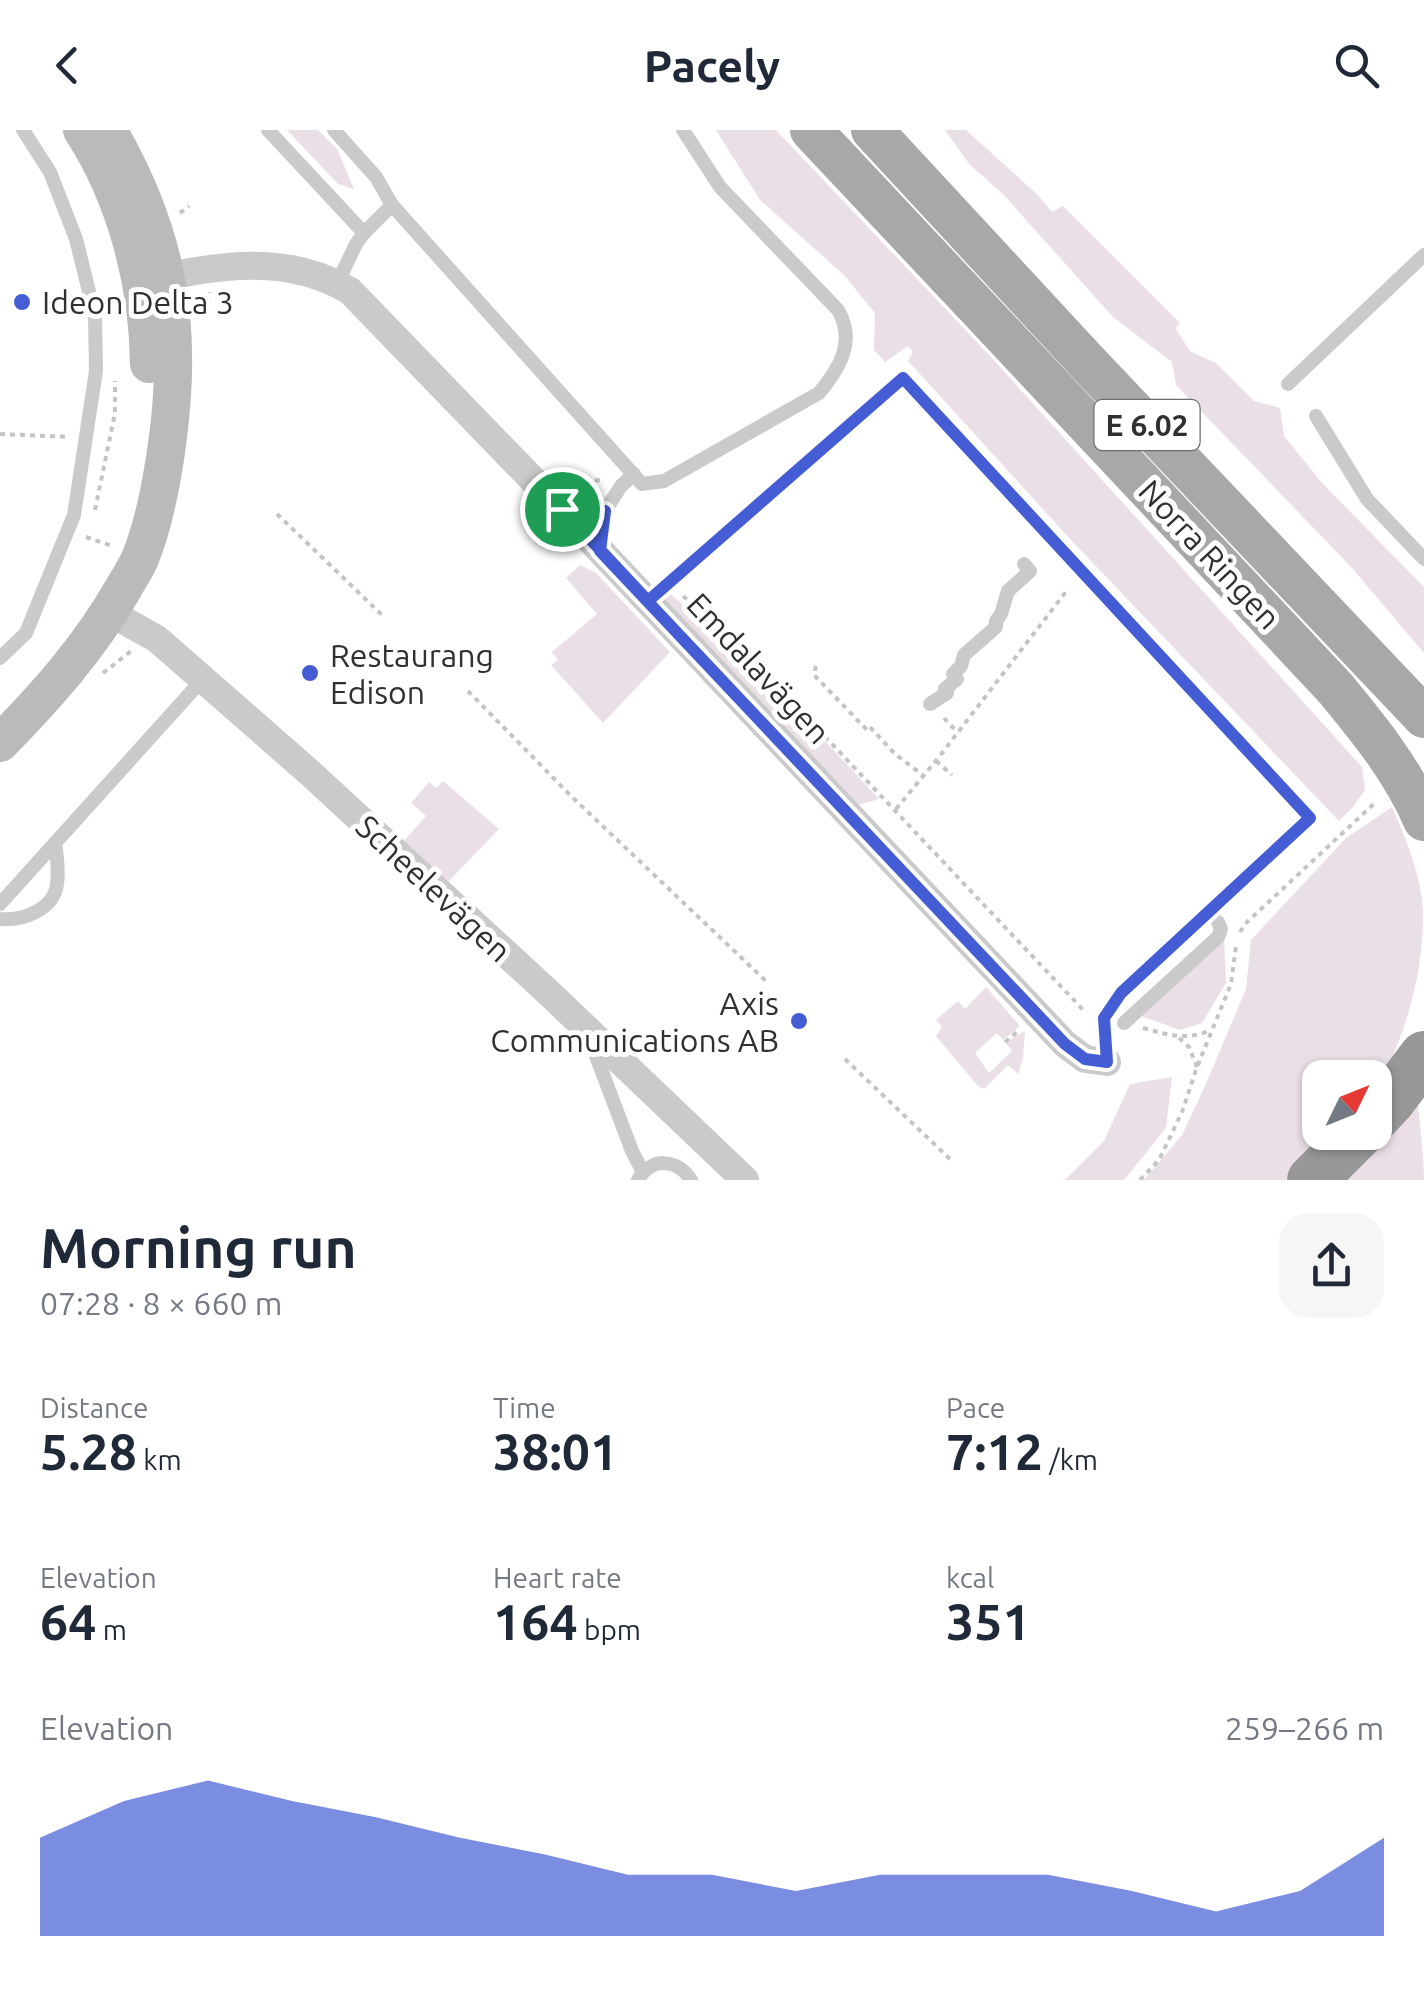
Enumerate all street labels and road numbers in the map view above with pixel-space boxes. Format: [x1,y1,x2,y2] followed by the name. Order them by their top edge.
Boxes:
[1094,400,1200,450] road number: E 6.02
[1132,472,1288,636] street label: Norra Ringen
[680,586,838,750] street label: Emdalavägen
[349,807,519,969] street label: Scheelevägen

